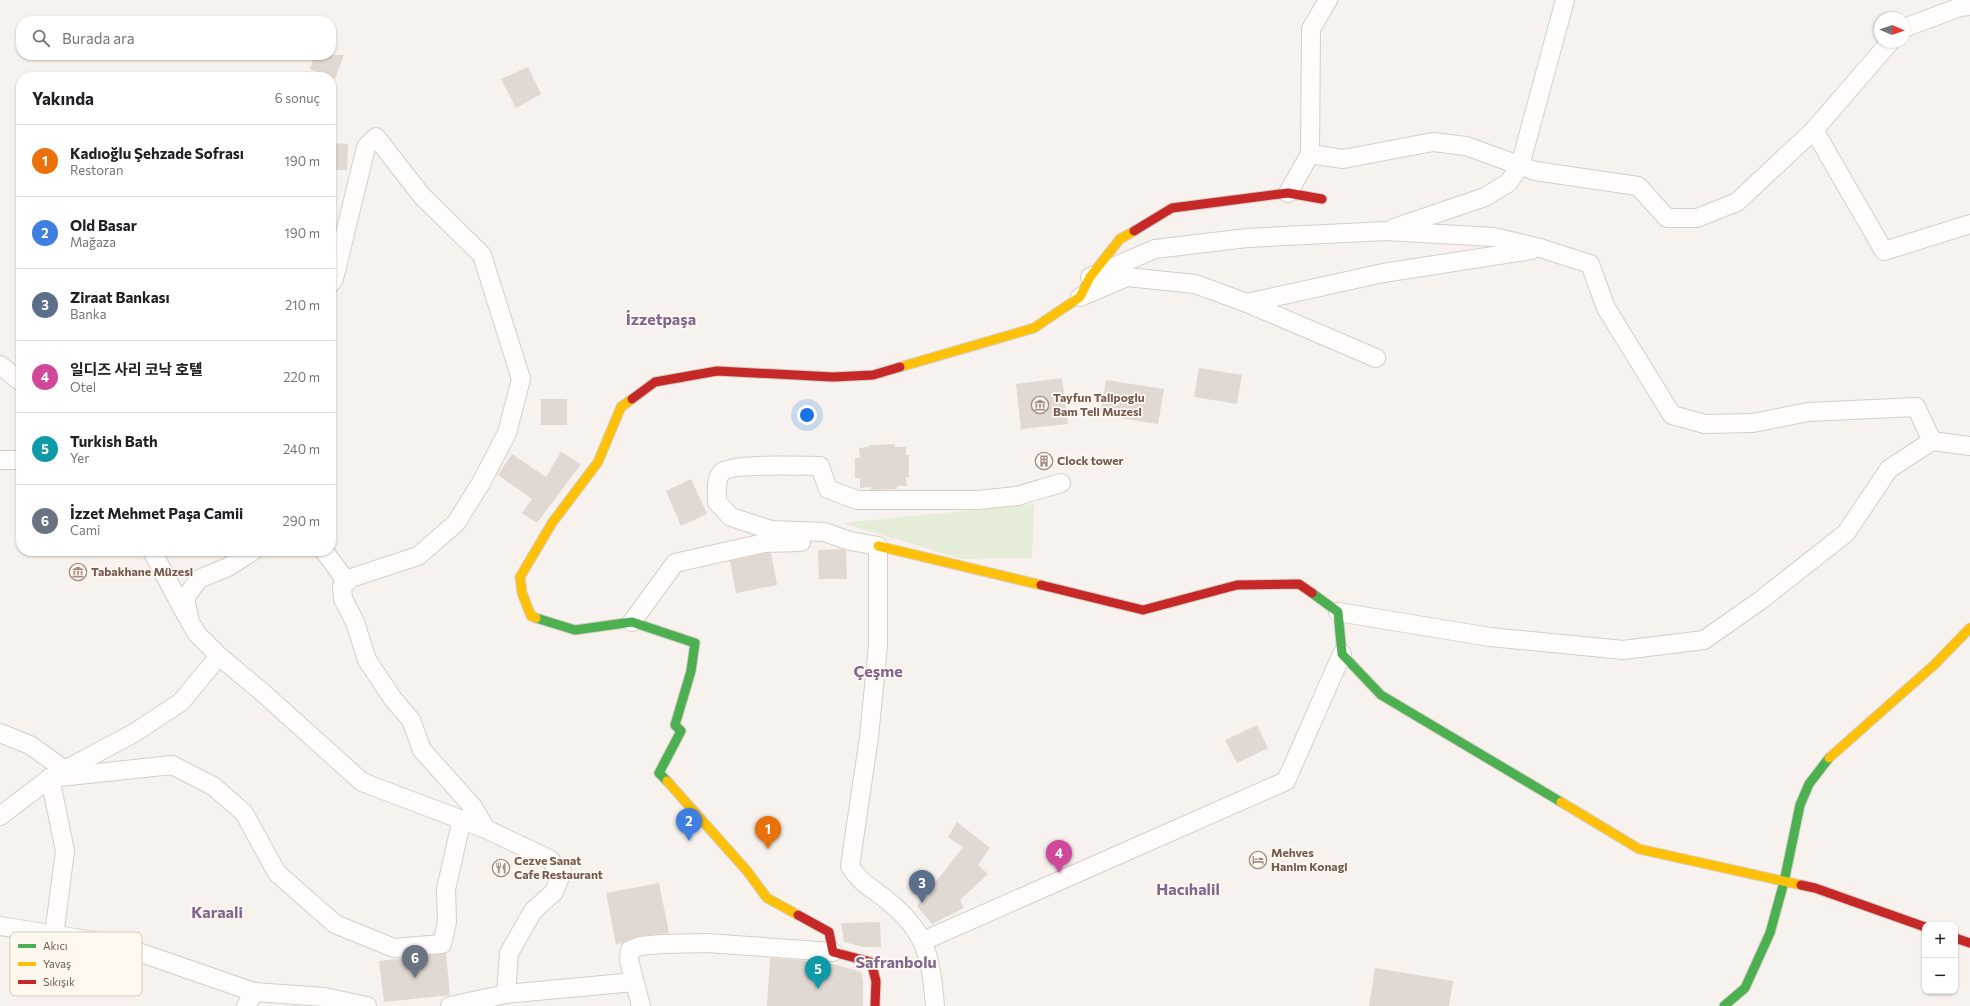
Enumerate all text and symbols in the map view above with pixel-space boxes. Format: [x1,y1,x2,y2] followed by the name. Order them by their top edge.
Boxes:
[1874,12,1910,48] north arrow
[16,16,336,60] search box
[30,27,52,49] icon: search
[62,29,135,47] text: Burada ara
[32,88,94,109] text: Yakında
[275,90,320,106] text: 6 sonuç
[70,144,244,162] text: Kadıoğlu Şehzade Sofrası
[42,153,48,169] text: 1
[284,153,320,169] text: 190 m
[70,162,123,178] text: Restoran
[70,216,137,234] text: Old Basar
[41,225,49,241] text: 2
[284,225,320,241] text: 190 m
[70,234,116,250] text: Mağaza
[70,288,170,306] text: Ziraat Bankası
[41,297,49,313] text: 3
[285,297,320,313] text: 210 m
[70,306,107,322] text: Banka
[626,309,696,328] district label: İzzetpaşa
[70,360,203,378] text: 일디즈 사리 코낙 호텔
[41,369,49,385] text: 4
[283,369,320,385] text: 220 m
[70,379,96,395] text: Otel
[1053,390,1145,418] place label: Tayfun Talipoglu Bam Teli Muzesi
[1030,395,1050,415] museum icon: Tayfun Talipoglu Bam Teli Muzesi
[797,405,817,425] your location
[70,432,158,450] text: Turkish Bath
[41,441,49,457] text: 5
[283,441,320,457] text: 240 m
[70,450,89,466] text: Yer
[1034,451,1054,471] building icon: Clock tower
[1057,453,1124,467] place label: Clock tower
[70,504,243,522] text: İzzet Mehmet Paşa Camii
[41,513,49,529] text: 6
[283,513,320,529] text: 290 m
[70,522,100,538] text: Cami
[68,562,88,582] museum icon: Tabakhane Müzesi
[91,564,193,578] place label: Tabakhane Müzesi
[853,661,903,680] district label: Çeşme
[676,808,702,841] pin: 2
[755,816,781,849] pin: 1
[1046,840,1072,873] pin: 4
[1271,845,1348,873] place label: Mehves Hanim Konagi
[1248,850,1268,870] hotel icon: Mehves Hanim Konagi
[514,853,603,881] place label: Cezve Sanat Cafe Restaurant
[491,858,511,878] restaurant icon: Cezve Sanat Cafe Restaurant
[909,870,935,903] pin: 3
[1156,879,1220,898] district label: Hacıhalil
[191,902,243,921] district label: Karaali
[1922,922,1958,994] map controls
[1922,922,1958,958] button: +
[10,932,142,996] legend
[43,939,68,952] text: Akıcı
[402,945,428,978] pin: 6
[855,952,937,971] district label: Safranbolu
[805,956,831,989] pin: 5
[43,957,71,970] text: Yavaş
[1922,958,1958,994] button: −
[43,975,75,988] text: Sıkışık

